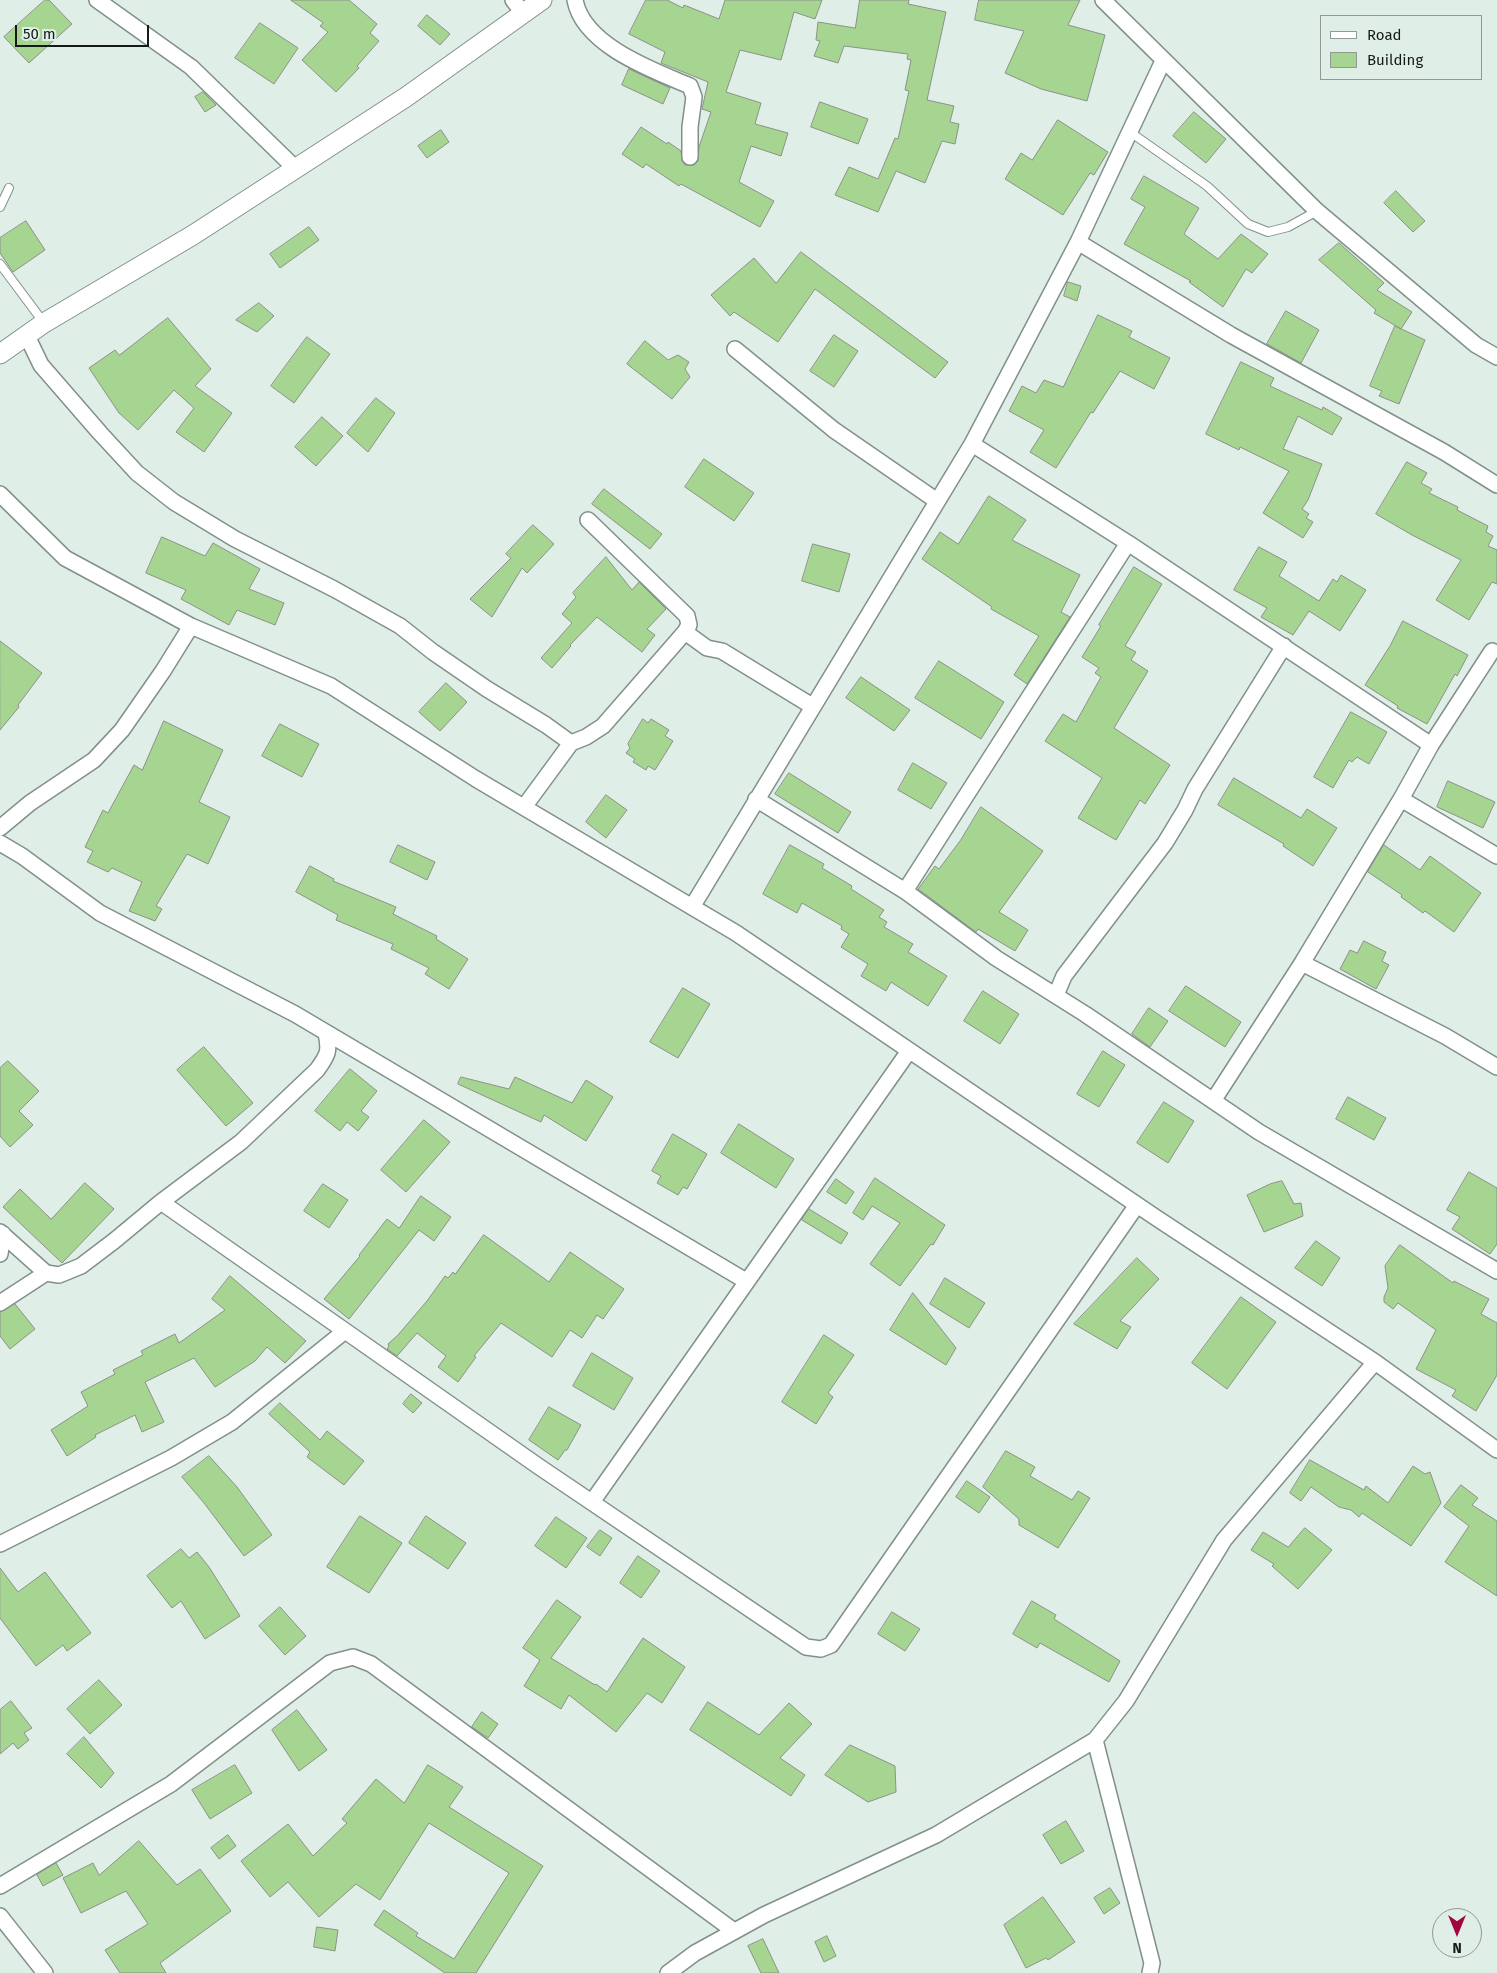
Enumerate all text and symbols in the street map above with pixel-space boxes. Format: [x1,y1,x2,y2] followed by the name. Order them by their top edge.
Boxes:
[18,15,151,47] scale bar
[1320,15,1482,80] legend
[23,25,56,43] text: 50 m
[1367,26,1402,44] text: Road
[1367,51,1423,69] text: Building
[1432,1908,1482,1958] north arrow
[1452,1939,1462,1956] text: N

